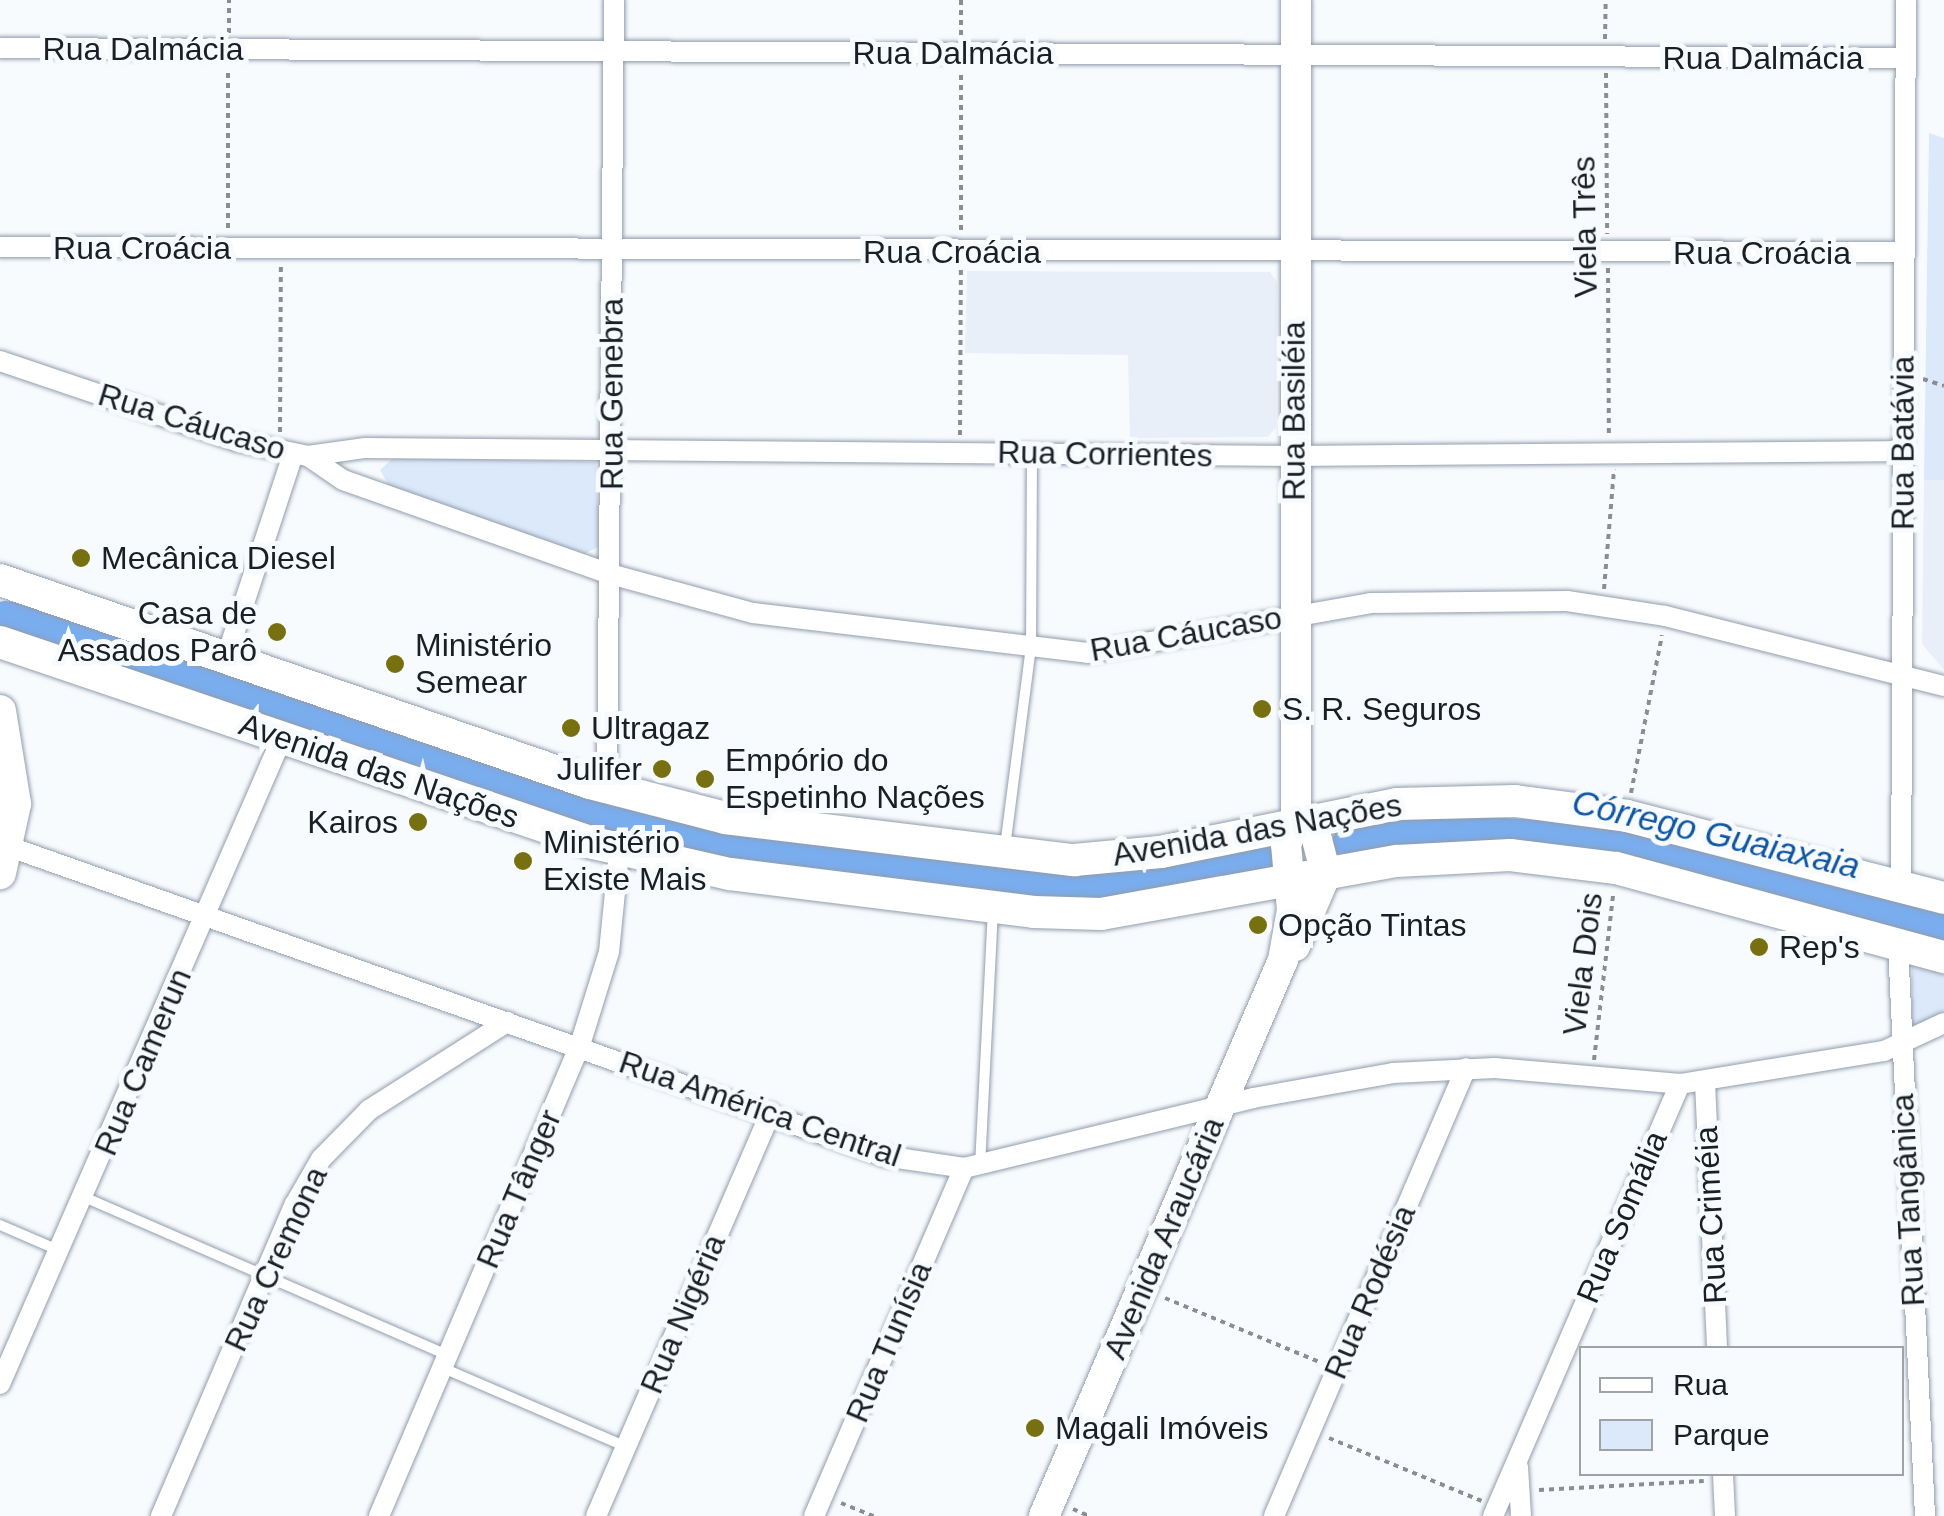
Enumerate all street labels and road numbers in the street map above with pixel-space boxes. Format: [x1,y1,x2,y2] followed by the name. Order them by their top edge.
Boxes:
[43,30,243,68] street label: Rua Dalmácia
[853,34,1053,72] street label: Rua Dalmácia
[1663,39,1863,77] street label: Rua Dalmácia
[1565,156,1605,298] street label: Viela Três
[53,229,231,267] street label: Rua Croácia
[863,233,1041,271] street label: Rua Croácia
[1673,234,1851,272] street label: Rua Croácia
[593,298,631,490] street label: Rua Genebra
[1275,321,1313,501] street label: Rua Basiléia
[1884,356,1922,530] street label: Rua Batávia
[94,375,290,469] street label: Rua Cáucaso
[997,433,1213,475] street label: Rua Corrientes
[1087,598,1285,670] street label: Rua Cáucaso
[234,705,524,837] street label: Avenida das Nações
[1109,786,1405,874] street label: Avenida das Nações
[1555,890,1611,1038] street label: Viela Dois
[86,963,200,1161] street label: Rua Camerun
[613,1042,907,1176] street label: Rua América Central
[1883,1092,1933,1308] street label: Rua Tangânica
[468,1104,570,1274] street label: Rua Tânger
[1095,1110,1233,1366] street label: Avenida Araucária
[1569,1125,1675,1309] street label: Rua Somália
[1687,1125,1735,1305] street label: Rua Criméia
[217,1161,335,1357] street label: Rua Cremona
[1316,1199,1424,1385] street label: Rua Rodésia
[632,1229,734,1399] street label: Rua Nigéria
[838,1256,940,1428] street label: Rua Tunísia

